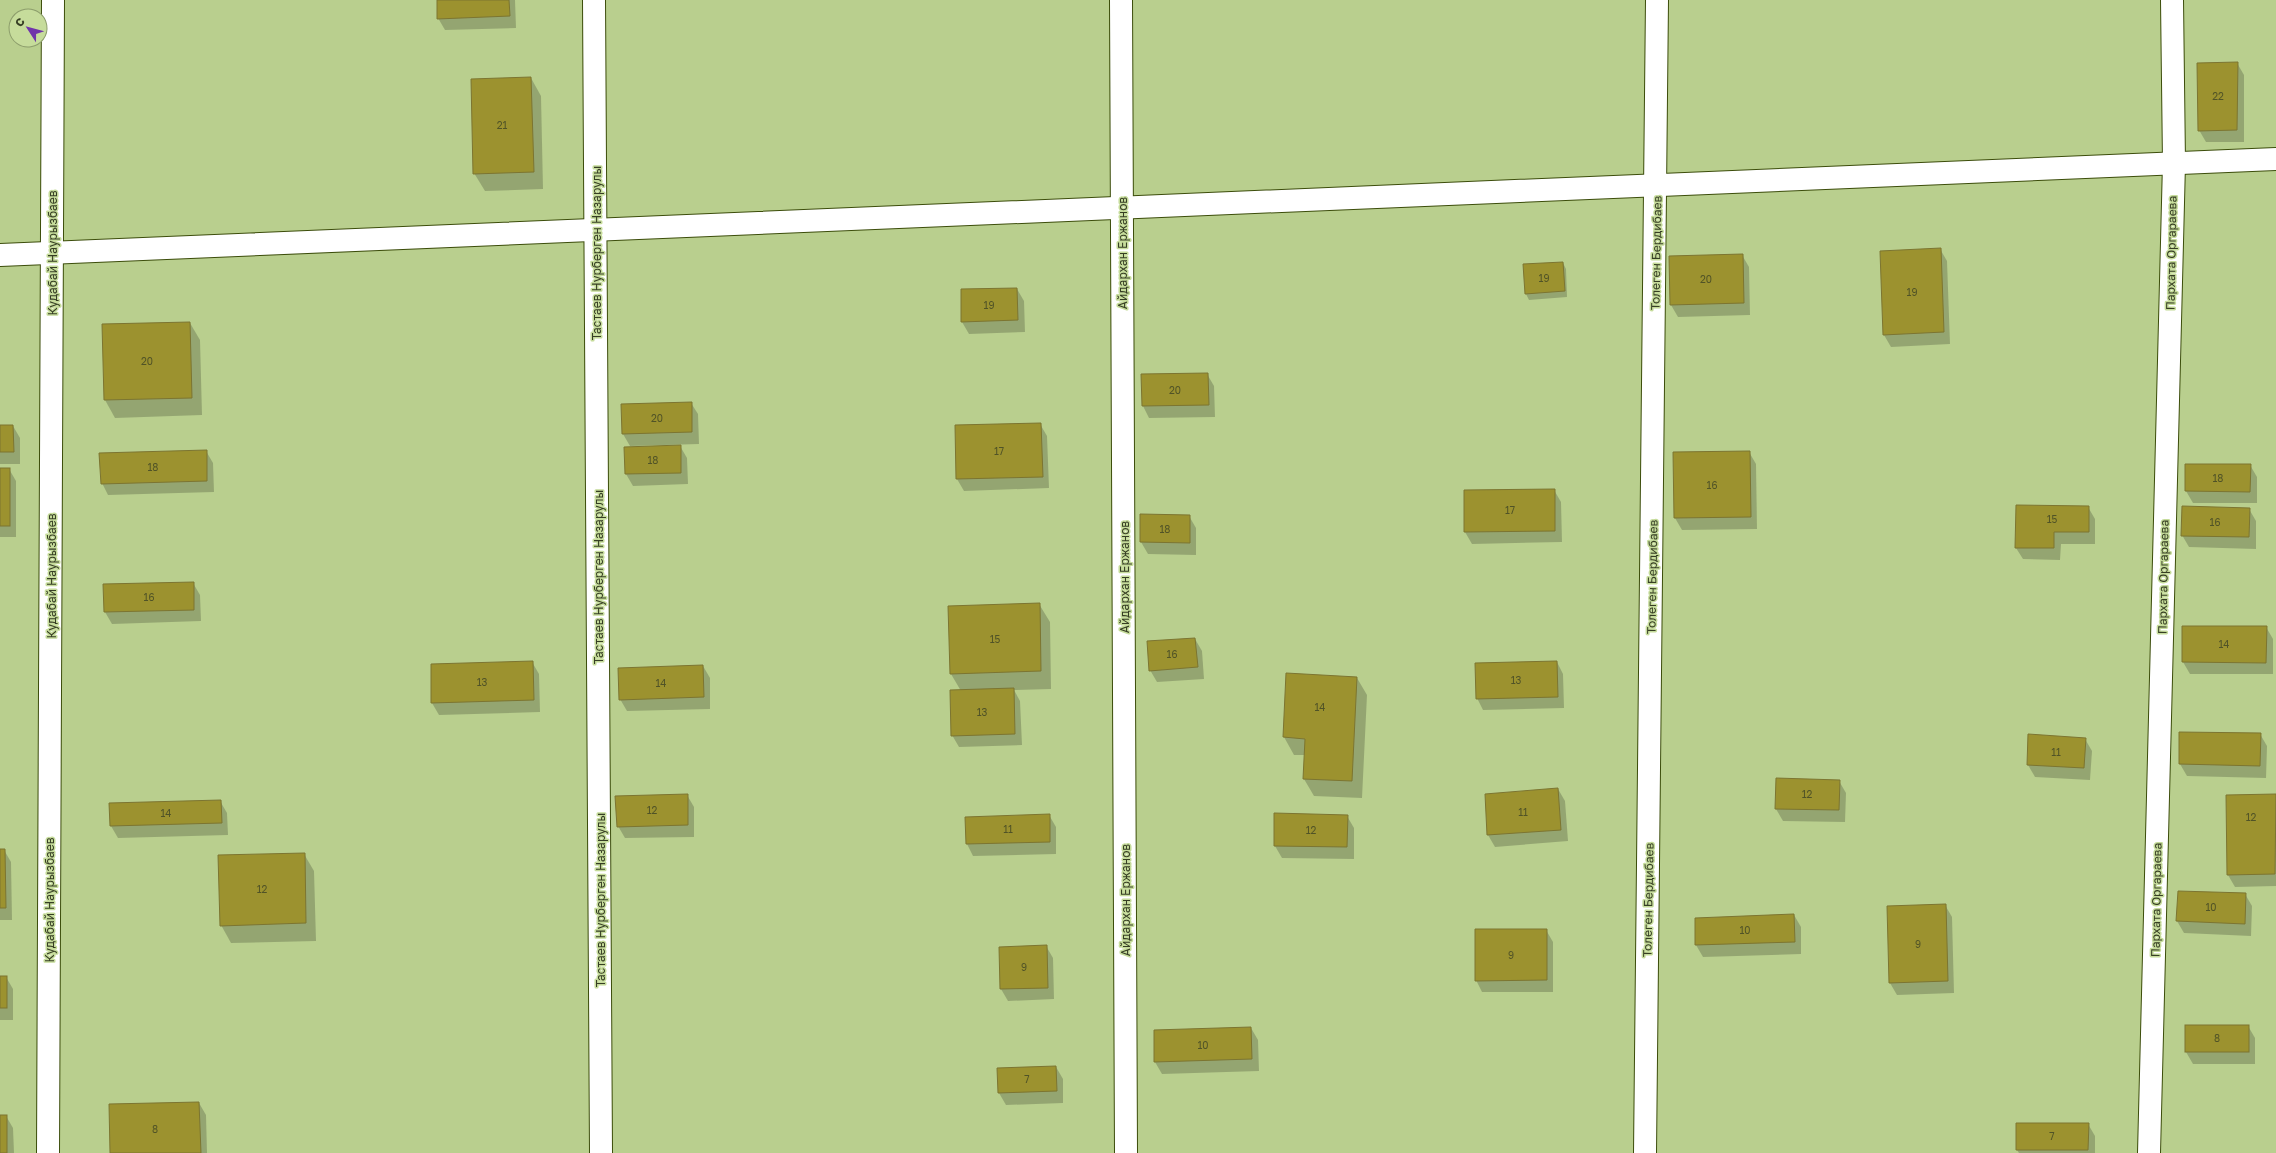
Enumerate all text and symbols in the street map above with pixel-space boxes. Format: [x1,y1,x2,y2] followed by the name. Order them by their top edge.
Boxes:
[8,8,48,48] north arrow
[12,15,27,29] text: С
[2212,90,2224,102] house number: 22
[497,119,507,131] house number: 21
[589,166,604,340] street label: Тастаев Нурберген Назарулы
[45,190,60,316] street label: Кудабай Наурызбаев
[1648,195,1665,310] street label: Толеген Бердибаев
[2163,196,2179,310] street label: Пархата Оргараева
[1115,197,1130,309] street label: Айдархан Ержанов
[1539,272,1549,284] house number: 19
[1700,273,1712,285] house number: 20
[1907,286,1917,298] house number: 19
[984,299,994,311] house number: 19
[141,355,153,367] house number: 20
[1169,384,1181,396] house number: 20
[651,412,663,424] house number: 20
[994,445,1004,457] house number: 17
[648,454,658,466] house number: 18
[148,461,158,473] house number: 18
[2213,472,2223,484] house number: 18
[1707,479,1717,491] house number: 16
[591,490,606,664] street label: Тастаев Нурберген Назарулы
[1505,504,1515,516] house number: 17
[44,513,59,639] street label: Кудабай Наурызбаев
[2047,513,2058,525] house number: 15
[2210,516,2220,528] house number: 16
[1644,519,1661,634] street label: Толеген Бердибаев
[2155,520,2171,634] street label: Пархата Оргараева
[1117,521,1132,633] street label: Айдархан Ержанов
[1160,523,1170,535] house number: 18
[144,591,154,603] house number: 16
[990,633,1001,645] house number: 15
[2219,638,2229,650] house number: 14
[1167,648,1177,660] house number: 16
[1511,674,1521,686] house number: 13
[477,676,487,688] house number: 13
[656,677,666,689] house number: 14
[1315,701,1325,713] house number: 14
[977,706,987,718] house number: 13
[2051,746,2061,758] house number: 11
[1802,788,1813,800] house number: 12
[647,804,658,816] house number: 12
[1518,806,1528,818] house number: 11
[161,807,171,819] house number: 14
[2246,811,2257,823] house number: 12
[593,813,608,987] street label: Тастаев Нурберген Назарулы
[1003,823,1013,835] house number: 11
[1306,824,1317,836] house number: 12
[42,837,57,963] street label: Кудабай Наурызбаев
[1640,842,1657,957] street label: Толеген Бердибаев
[2148,843,2164,957] street label: Пархата Оргараева
[1118,844,1133,956] street label: Айдархан Ержанов
[257,883,268,895] house number: 12
[2205,901,2217,913] house number: 10
[1739,924,1751,936] house number: 10
[1915,938,1921,950] house number: 9
[1508,949,1514,961] house number: 9
[1021,961,1027,973] house number: 9
[2214,1032,2220,1044] house number: 8
[1197,1039,1209,1051] house number: 10
[1024,1073,1030,1085] house number: 7
[152,1123,158,1135] house number: 8
[2049,1130,2055,1142] house number: 7

